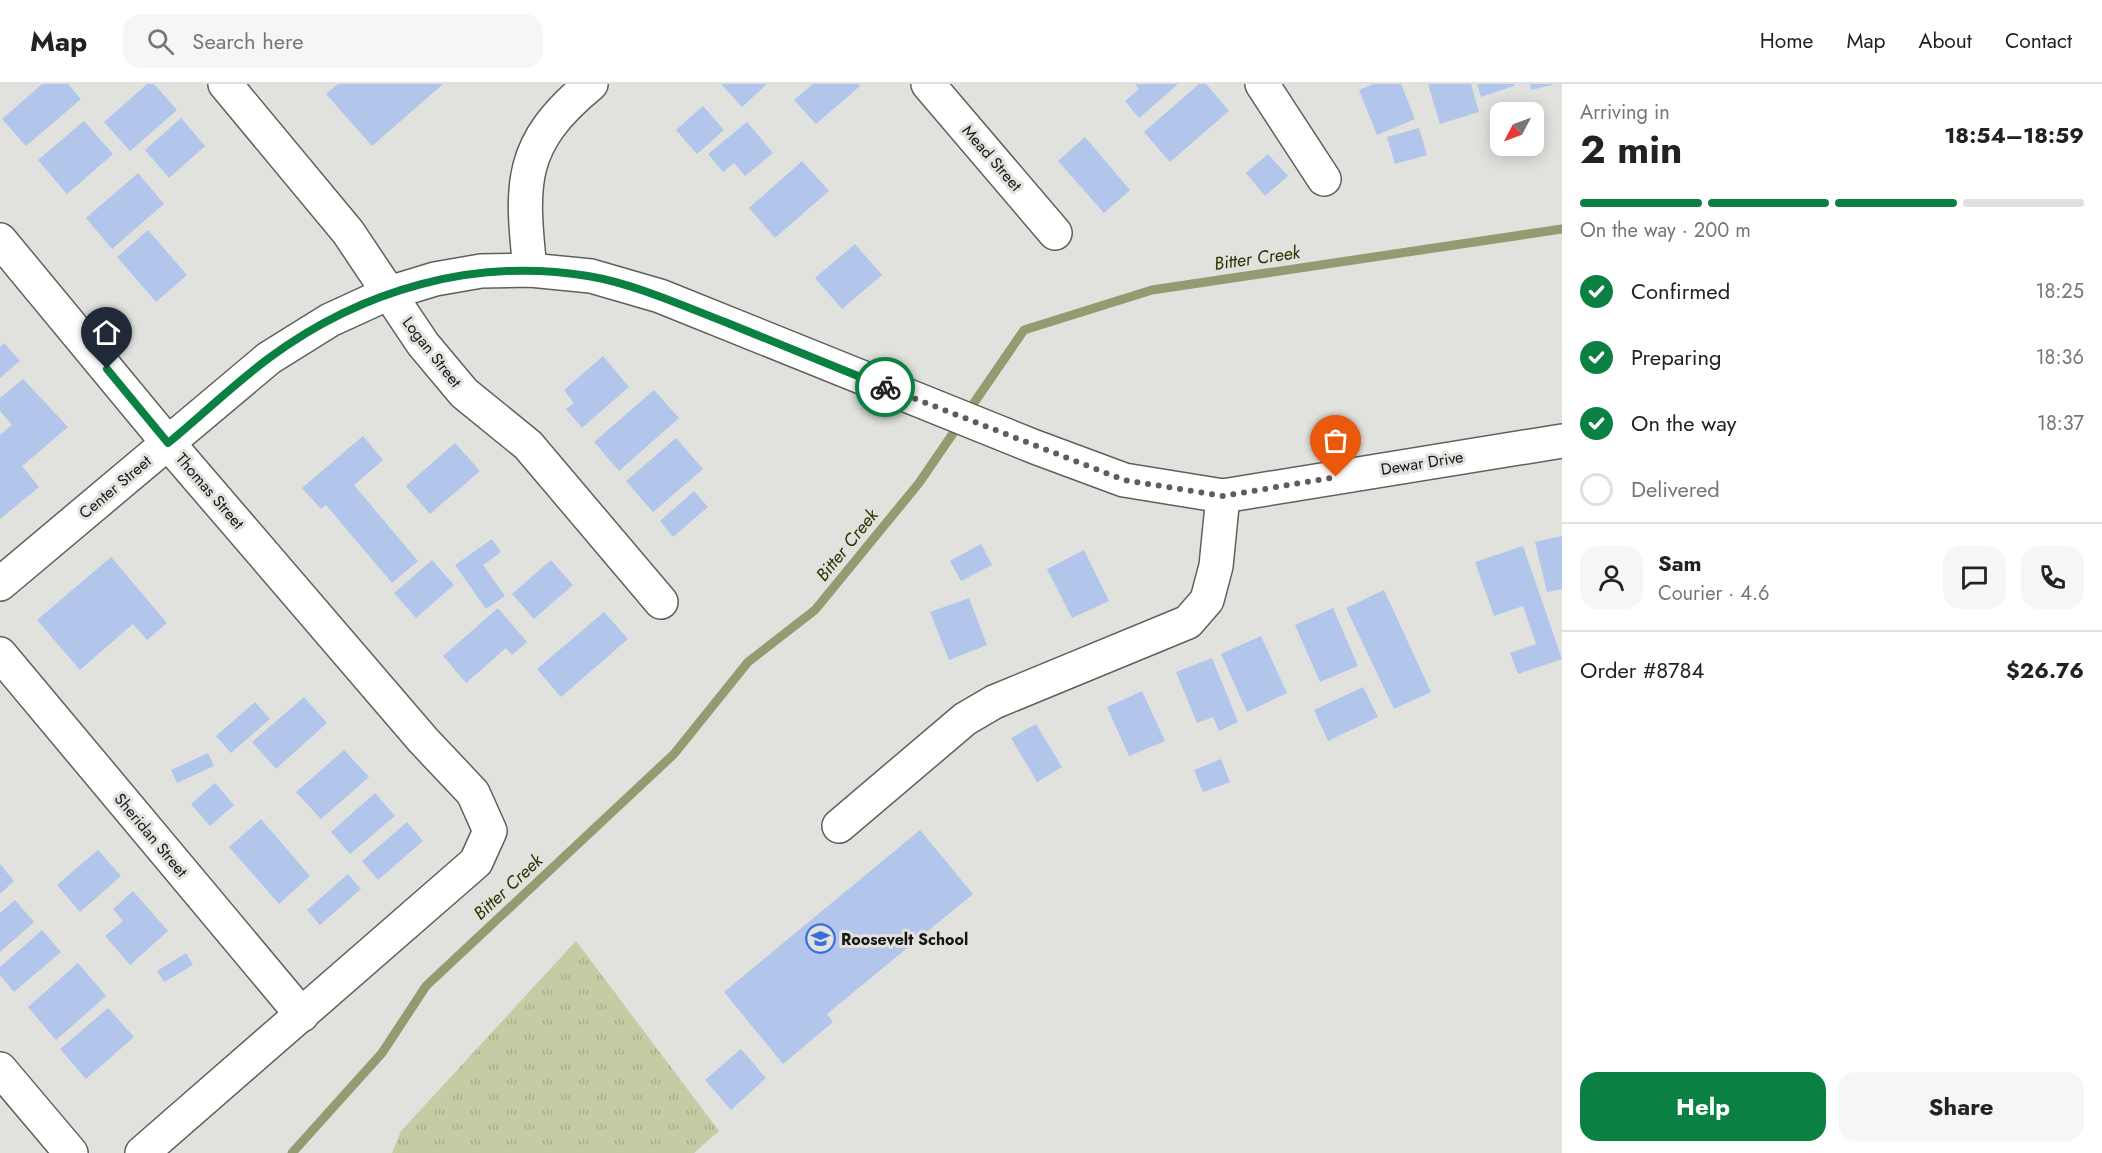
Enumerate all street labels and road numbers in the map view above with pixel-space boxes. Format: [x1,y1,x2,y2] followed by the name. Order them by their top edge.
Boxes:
[957,120,1027,196] street label: Mead Street
[397,312,467,392] street label: Logan Street
[1379,445,1465,481] street label: Dewar Drive
[170,448,250,534] street label: Thomas Street
[74,450,156,524] street label: Center Street
[109,788,193,882] street label: Sheridan Street

